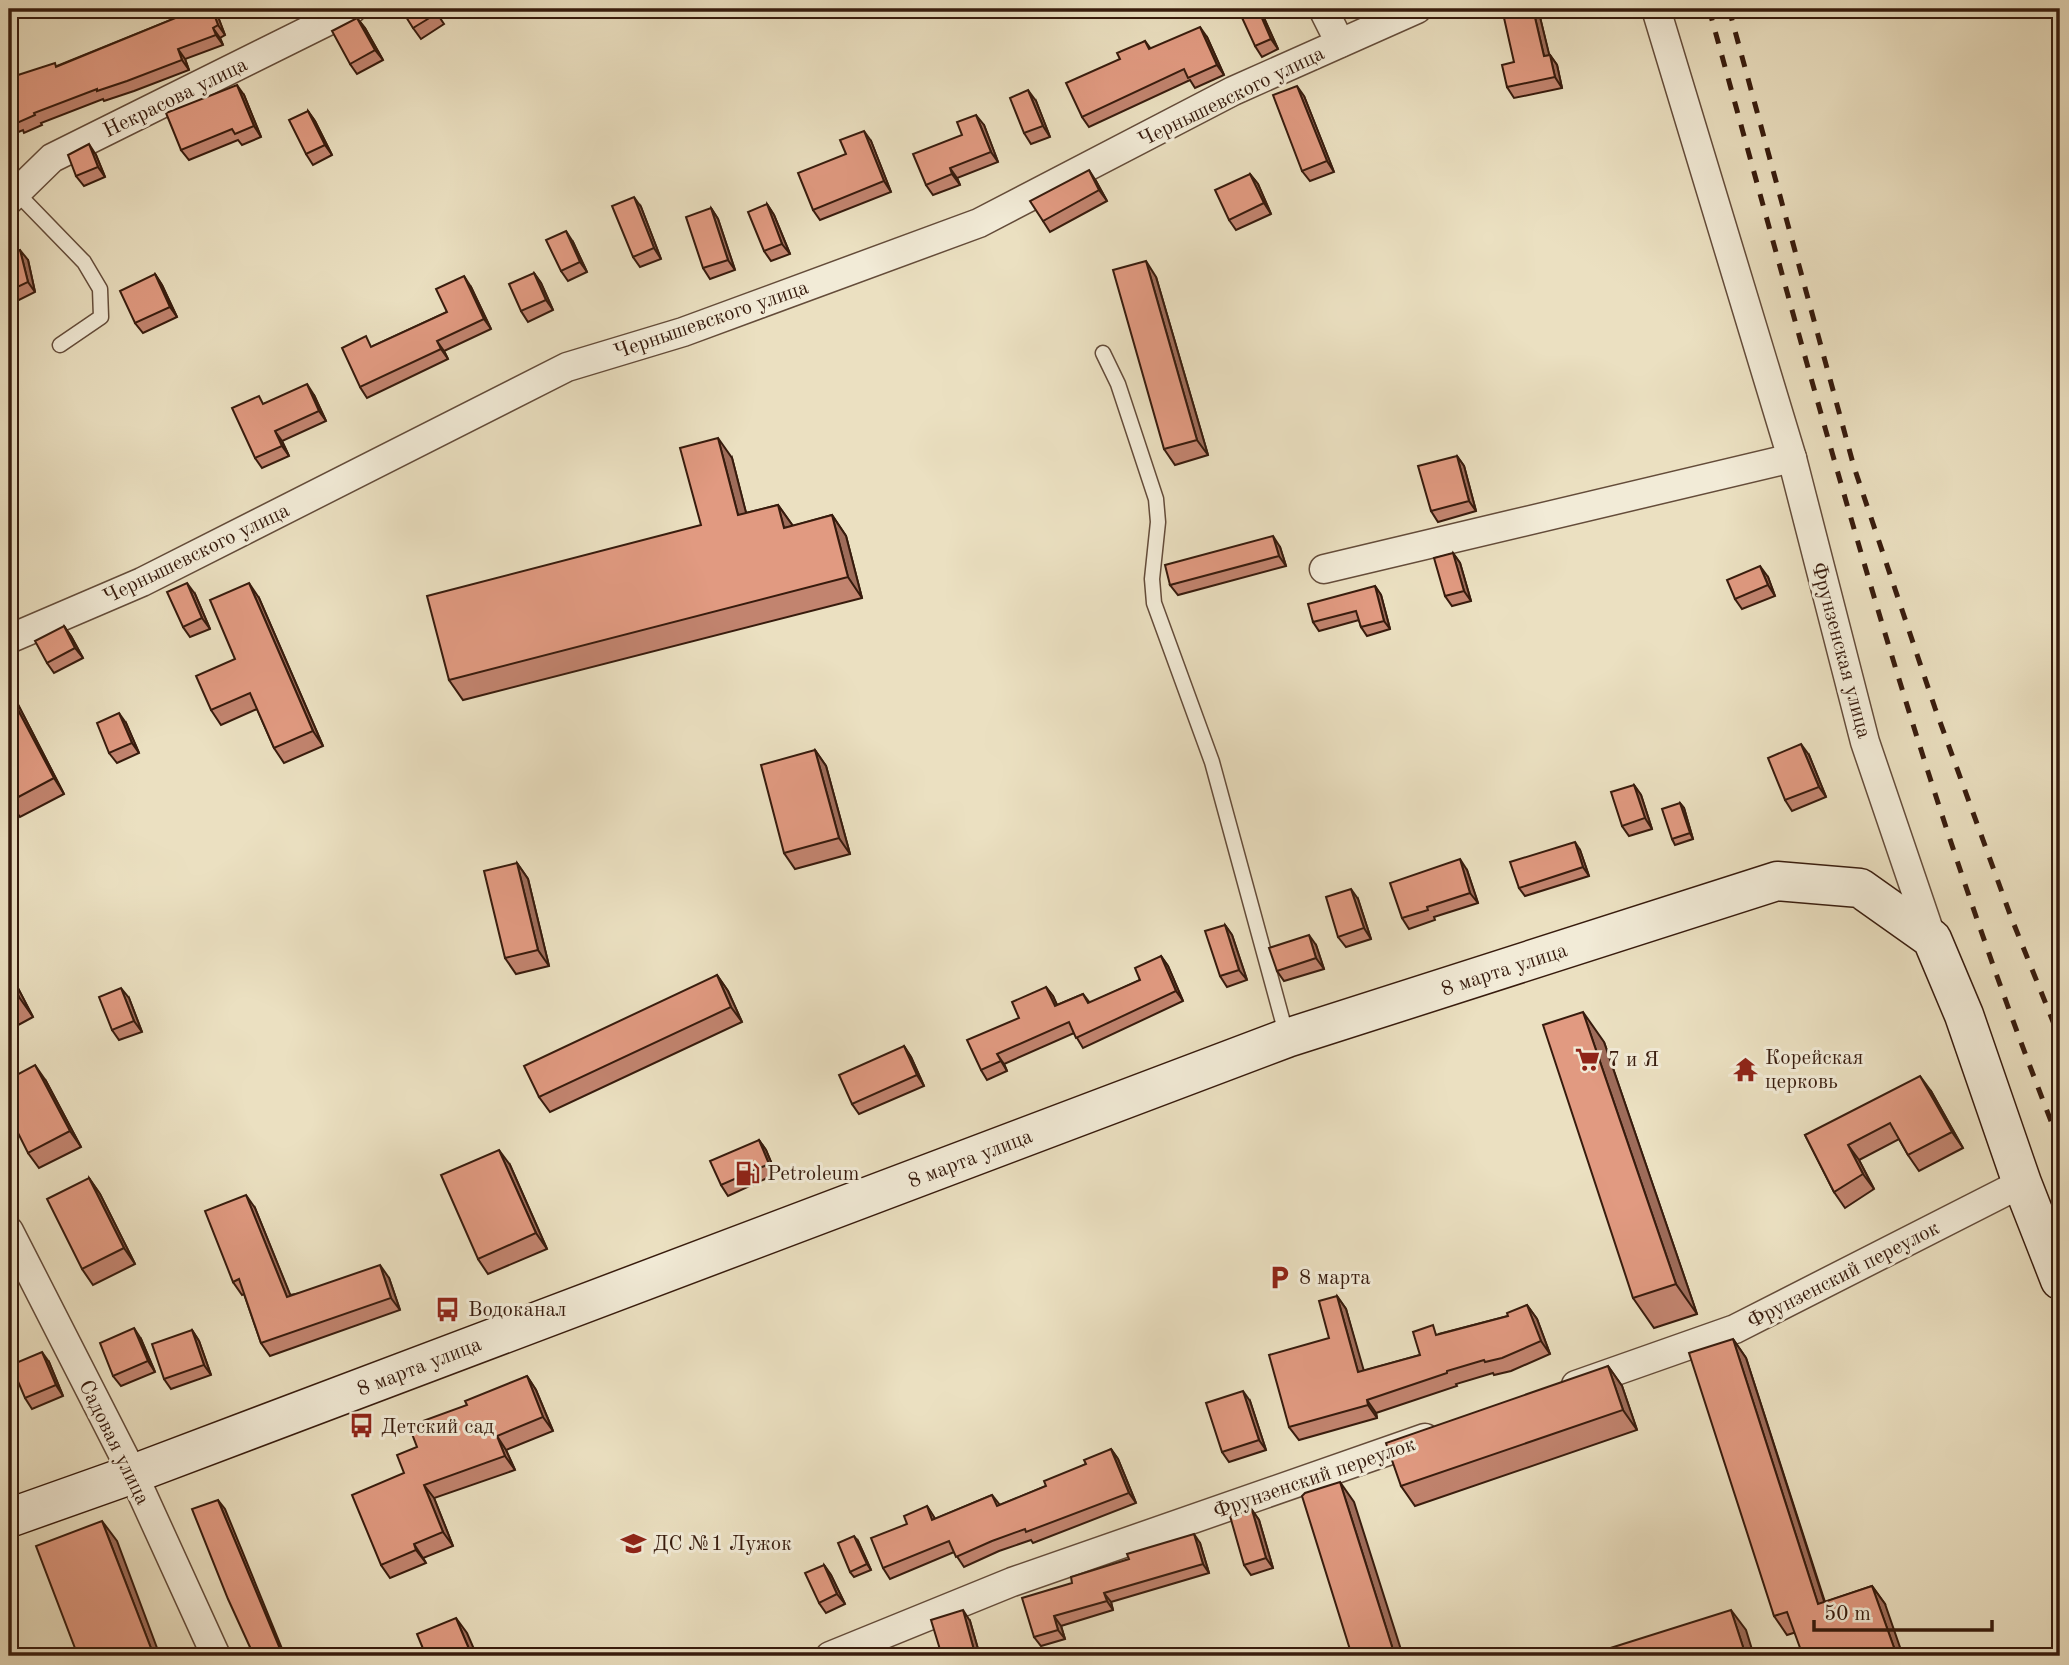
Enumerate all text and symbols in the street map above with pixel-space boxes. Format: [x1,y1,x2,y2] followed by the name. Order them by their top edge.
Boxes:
[1135,43,1328,152] street label: Чернышевского улица
[100,54,251,142] street label: Некрасова улица
[612,277,811,364] street label: Чернышевского улица
[100,500,293,609] street label: Чернышевского улица
[1807,560,1874,741] street label: Фрунзенская улица
[1439,940,1570,1001] street label: 8 марта улица
[1574,1045,1602,1073] supermarket icon: 7 и Я
[1765,1048,1864,1093] place label: Корейская церковь
[1608,1050,1659,1071] place label: 7 и Я
[1731,1055,1759,1083] temple icon: Корейская церковь
[905,1126,1036,1193] street label: 8 марта улица
[733,1159,761,1187] fuel station icon: Petroleum
[767,1164,859,1185] place label: Petroleum
[1744,1218,1943,1333] street label: Фрунзенский переулок
[1265,1263,1293,1291] parking icon: 8 марта
[1299,1268,1371,1289] place label: 8 марта
[434,1295,462,1323] bus stop icon: Водоканал
[468,1300,566,1321] place label: Водоканал
[354,1334,485,1401] street label: 8 марта улица
[74,1377,153,1508] street label: Садовая улица
[347,1412,375,1440] bus stop icon: Детский сад
[381,1417,495,1438] place label: Детский сад
[1211,1434,1419,1523] street label: Фрунзенский переулок
[619,1529,647,1557] school or university icon: ДС №1 Лужок
[653,1534,792,1555] place label: ДС №1 Лужок
[1814,1588,1992,1632] scale bar
[1824,1604,1871,1625] text: 50 m

